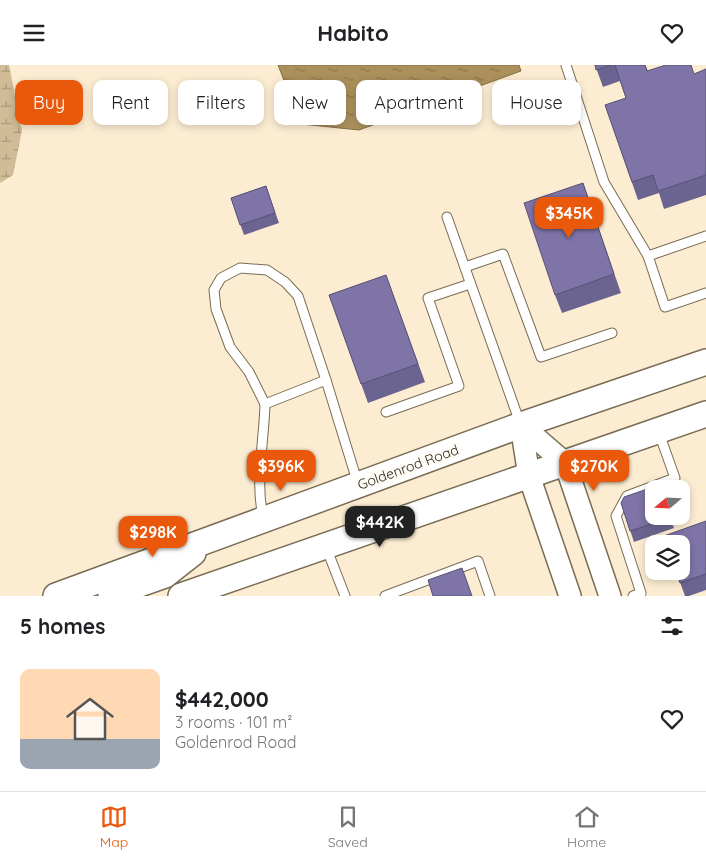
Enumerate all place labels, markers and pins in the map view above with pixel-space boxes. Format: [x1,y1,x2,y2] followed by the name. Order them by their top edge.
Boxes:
[534,197,604,239] pin: $345K
[246,449,316,492] pin: $396K
[559,449,629,492] pin: $270K
[345,505,415,548] pin: $442K
[118,515,188,558] pin: $298K

